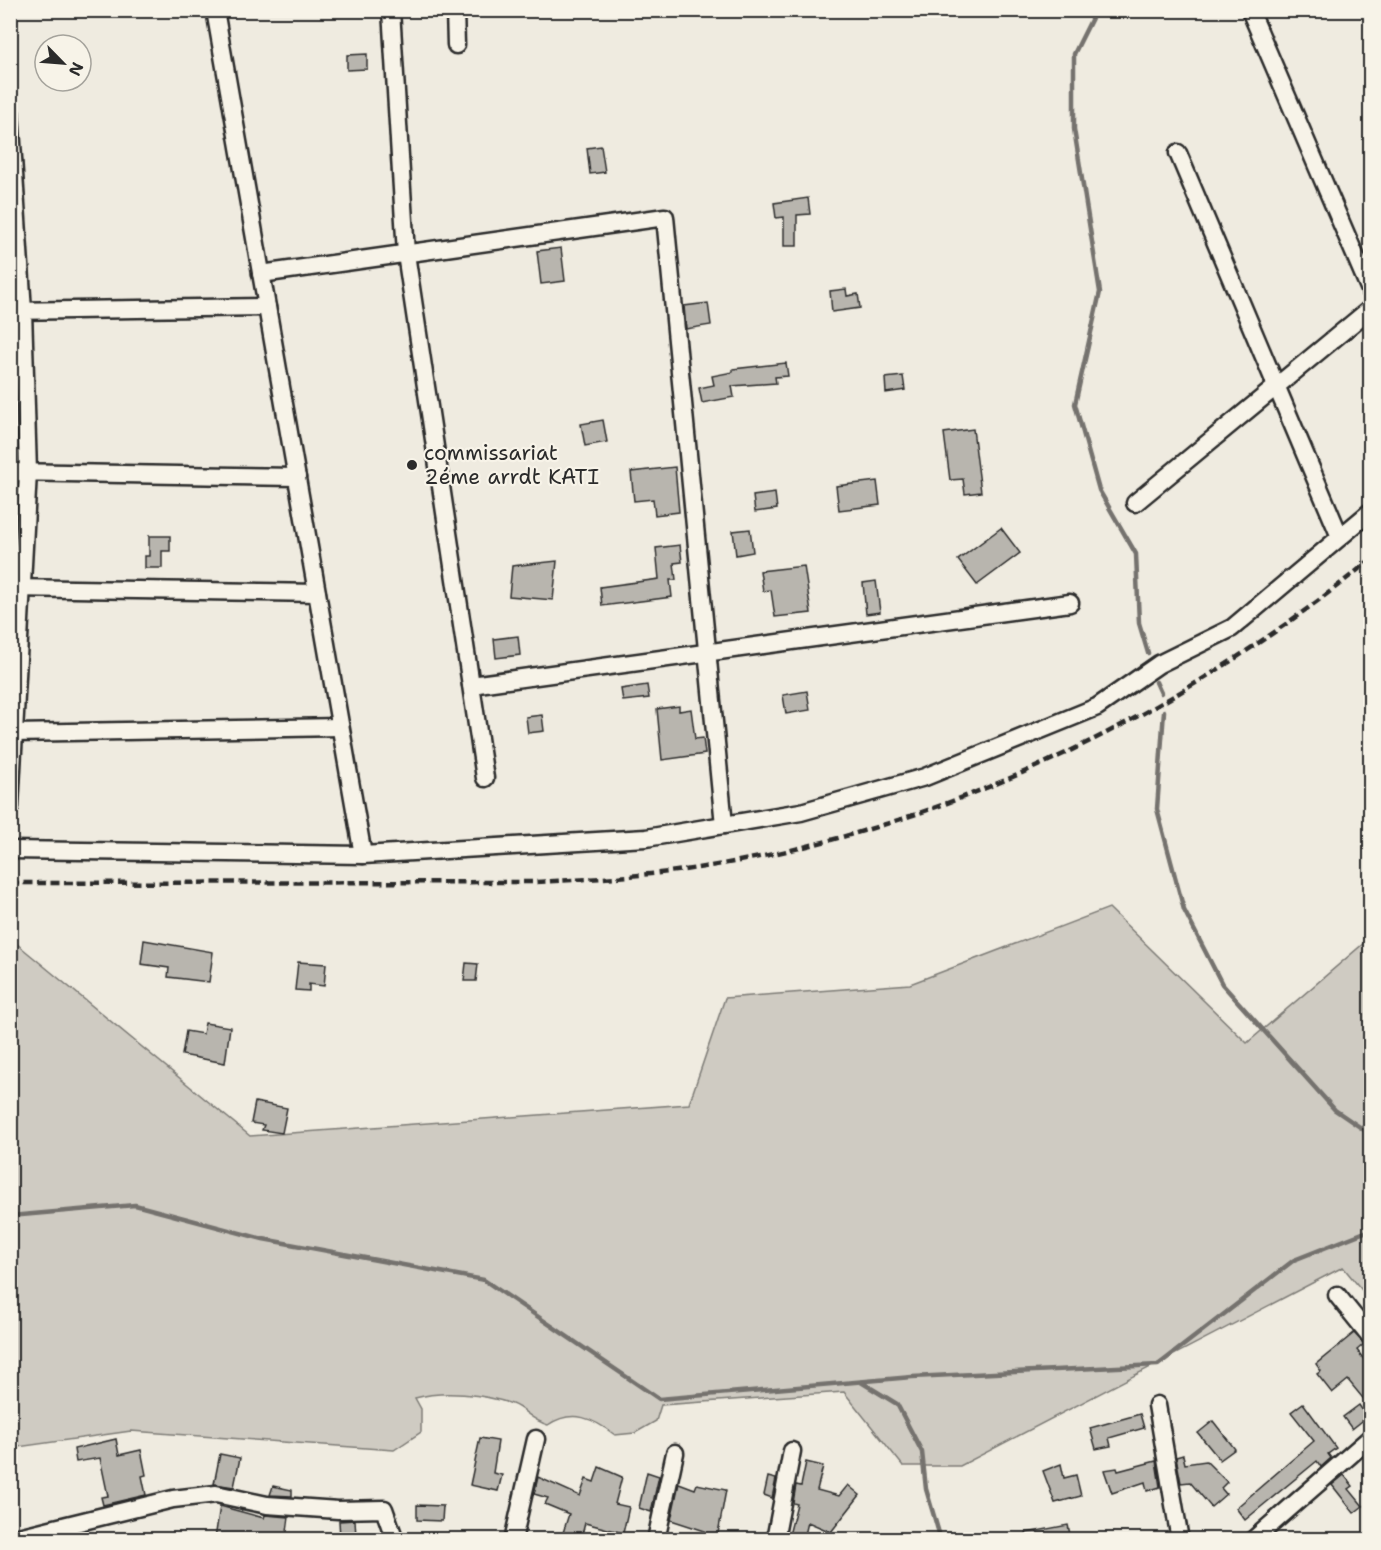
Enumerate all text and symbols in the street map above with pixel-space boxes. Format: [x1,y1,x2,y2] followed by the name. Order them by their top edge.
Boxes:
[33,33,93,93] north arrow
[64,59,88,79] text: N
[424,439,599,491] place label: commissariat 2éme arrdt KATI
[405,458,419,472] marker: commissariat 2éme arrdt KATI

